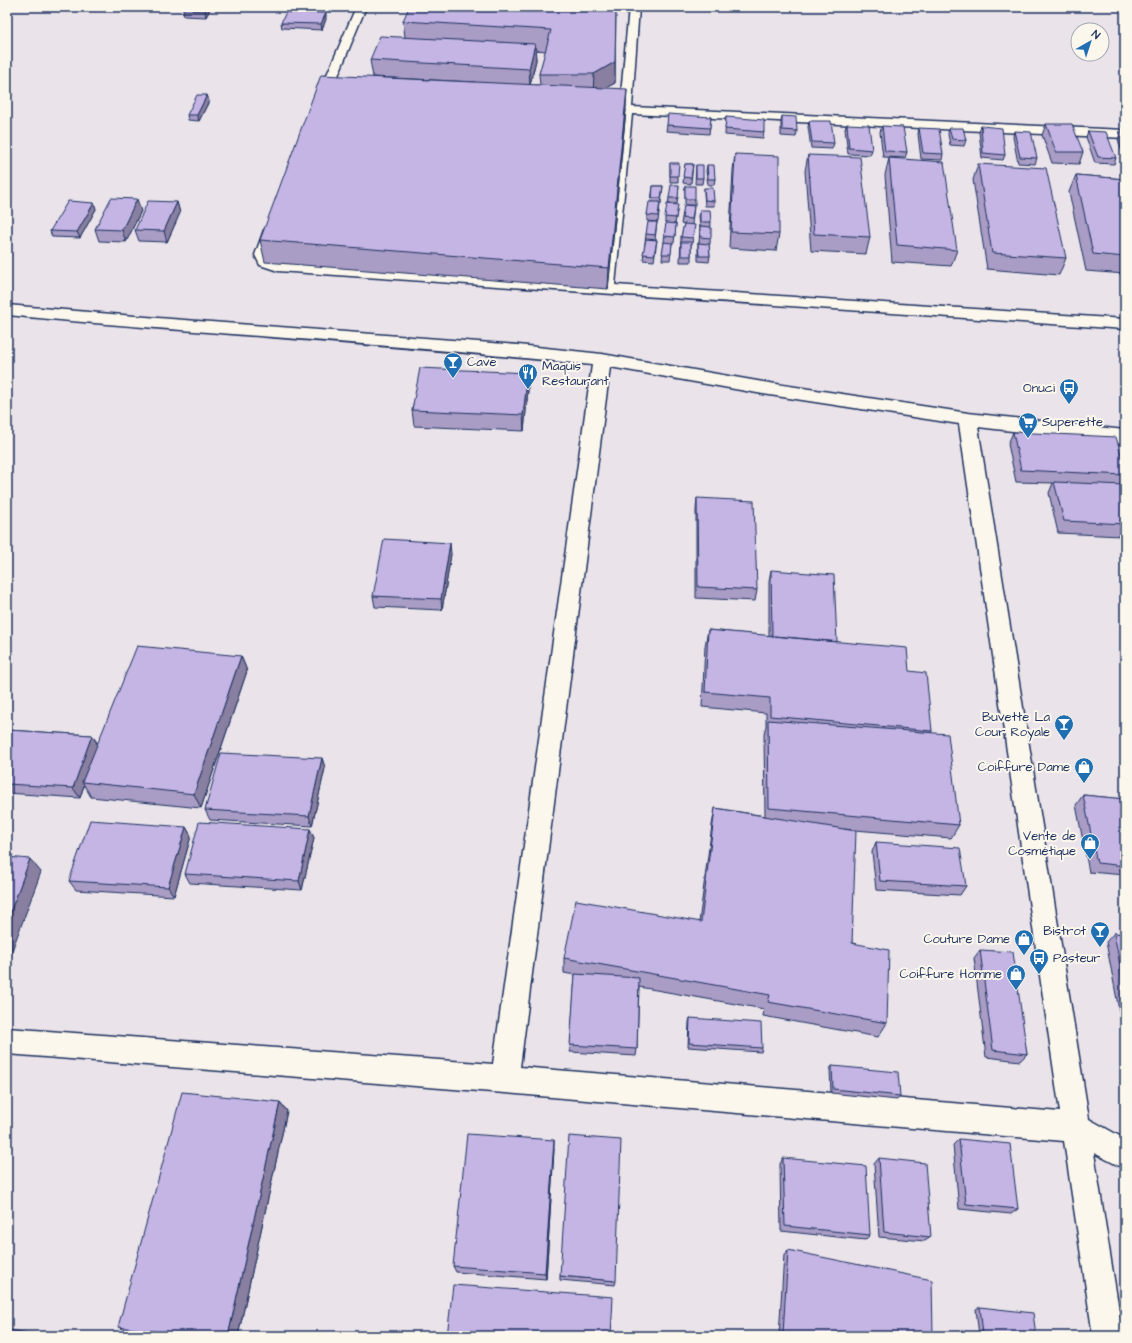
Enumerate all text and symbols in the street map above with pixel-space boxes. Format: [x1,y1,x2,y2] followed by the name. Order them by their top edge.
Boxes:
[1070,22,1110,62] north arrow
[1089,27,1103,43] text: N
[442,351,464,379] bar icon: Cave
[467,353,497,371] place label: Cave
[542,357,610,390] place label: Maquis Restaurant
[517,362,539,390] restaurant icon: Maquis Restaurant
[1058,377,1080,405] bus stop icon: Onuci
[1023,379,1055,397] place label: Onuci
[1017,411,1039,439] supermarket icon: Superette
[1042,413,1103,431] place label: Superette
[975,708,1050,742] place label: Buvette La Cour Royale
[1053,713,1075,741] bar icon: Buvette La Cour Royale
[1073,756,1095,784] shop icon: Coiffure Dame
[978,758,1070,776] place label: Coiffure Dame
[1008,827,1076,860] place label: Vente de Cosmétique
[1079,832,1101,860] shop icon: Vente de Cosmétique
[1089,920,1111,948] bar icon: Bistrot
[1043,922,1087,940] place label: Bistrot
[1013,928,1035,956] shop icon: Couture Dame
[923,930,1010,948] place label: Couture Dame
[1028,947,1050,975] bus stop icon: Pasteur
[1053,949,1101,967] place label: Pasteur
[1005,963,1027,991] shop icon: Coiffure Homme
[900,965,1002,983] place label: Coiffure Homme

